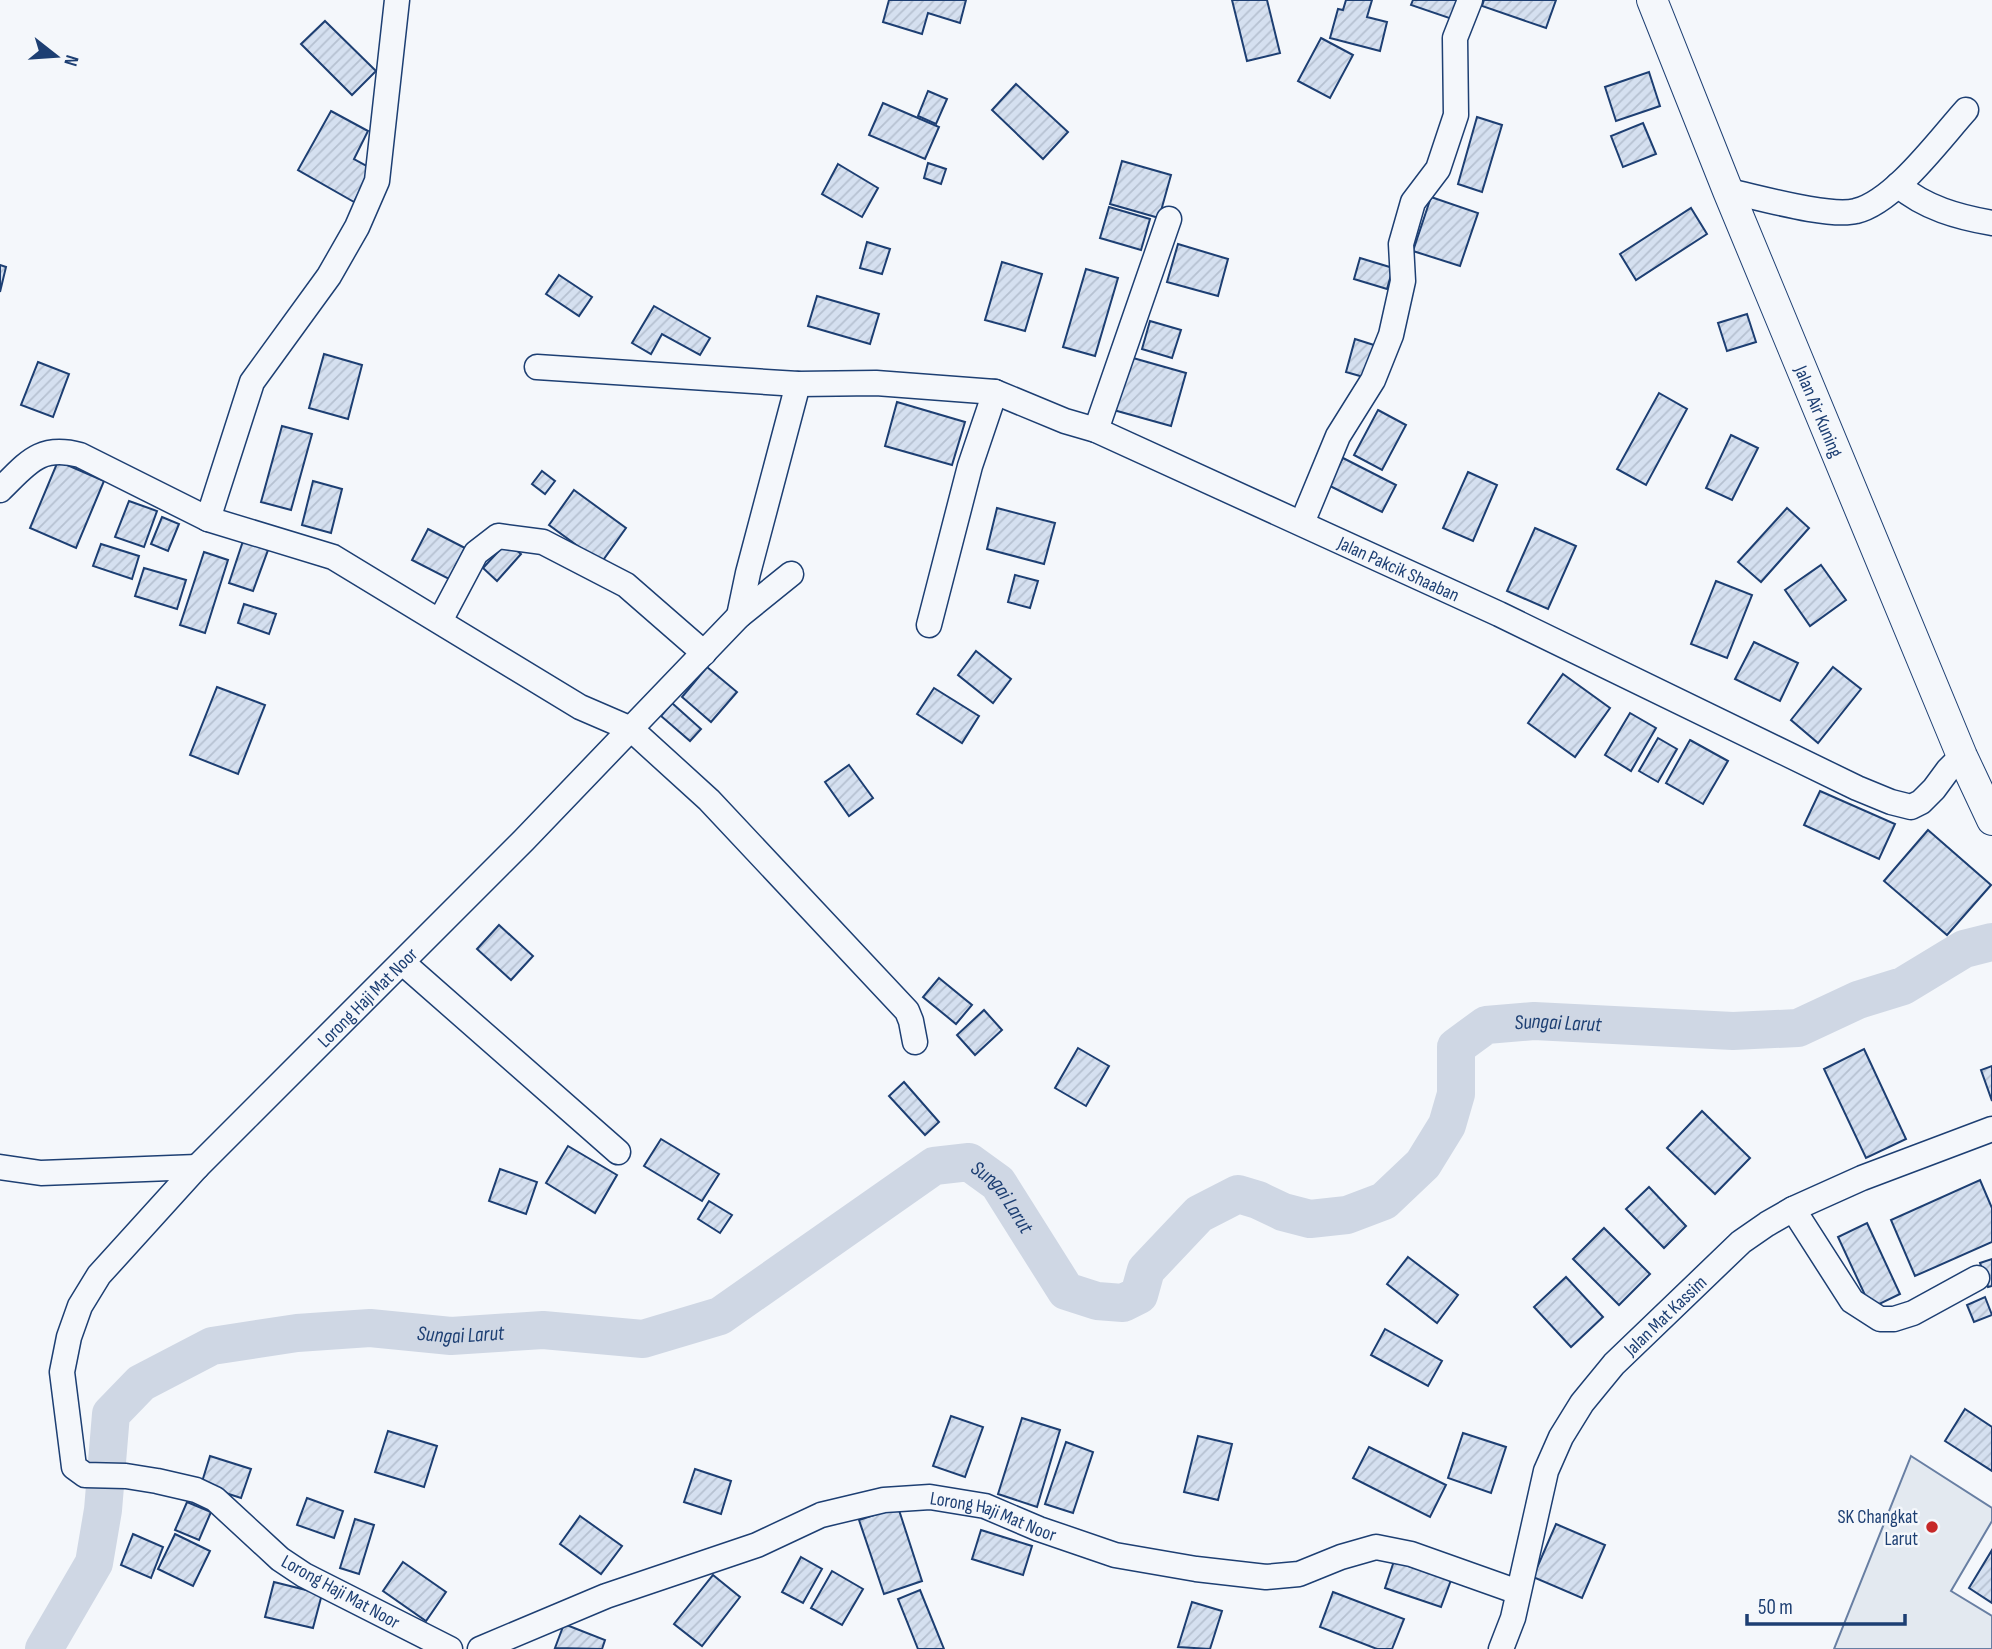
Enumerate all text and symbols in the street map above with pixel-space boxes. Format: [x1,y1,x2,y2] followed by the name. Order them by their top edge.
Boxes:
[21,21,91,91] north arrow
[58,52,83,69] text: N
[1788,362,1847,462] street label: Jalan Air Kuning
[1333,532,1463,607] street label: Jalan Pakcik Shaaban
[313,943,423,1053] street label: Lorong Haji Mat Noor
[1513,1009,1603,1037] water label: Sungai Larut
[966,1156,1039,1239] water label: Sungai Larut
[1619,1271,1712,1362] street label: Jalan Mat Kassim
[416,1321,506,1349] water label: Sungai Larut
[928,1487,1060,1547] street label: Lorong Haji Mat Noor
[1837,1506,1918,1551] place label: SK Changkat Larut
[1924,1519,1940,1535] marker: SK Changkat Larut
[277,1550,404,1635] street label: Lorong Haji Mat Noor
[1747,1582,1904,1626] scale bar
[1758,1595,1793,1620] text: 50 m

